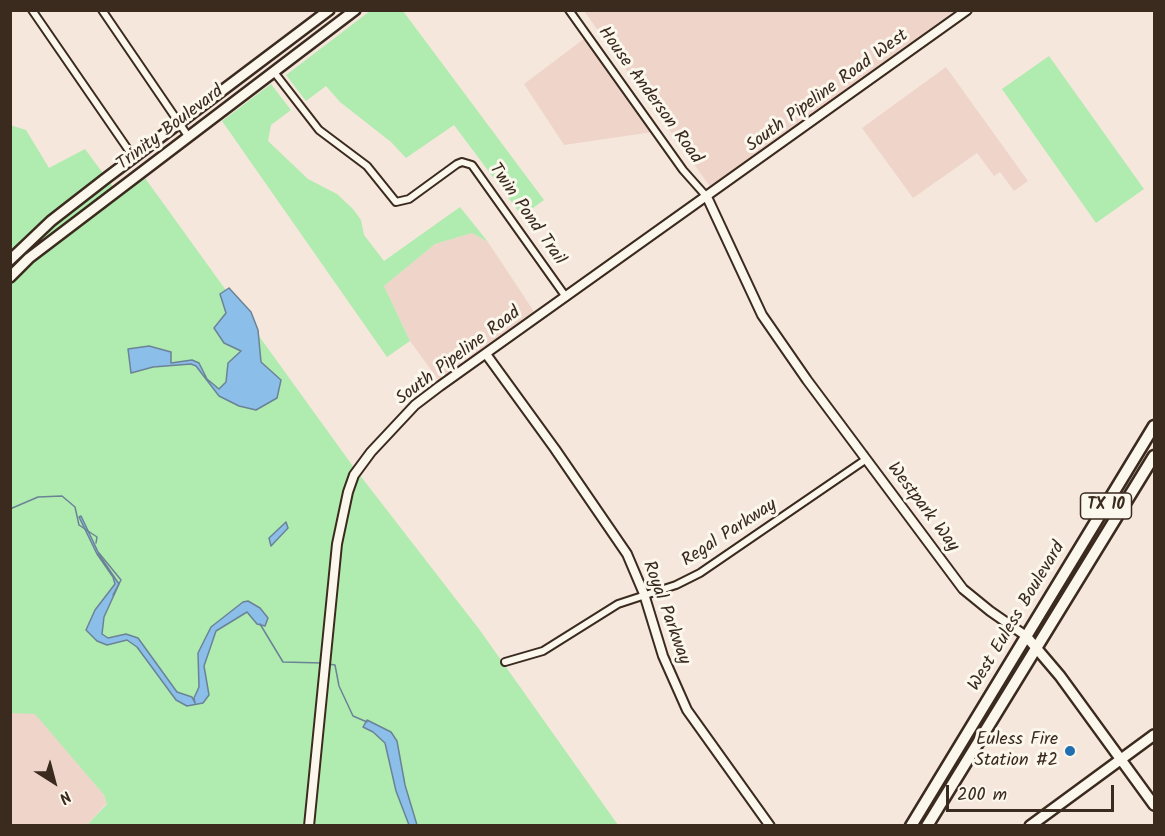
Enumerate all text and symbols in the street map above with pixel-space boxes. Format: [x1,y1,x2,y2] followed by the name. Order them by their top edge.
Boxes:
[592,23,706,169] street label: House Anderson Road
[743,26,913,158] street label: South Pipeline Road West
[113,82,229,176] street label: Trinity Boulevard
[483,160,569,270] street label: Twin Pond Trail
[392,303,526,411] street label: South Pipeline Road
[881,459,963,557] street label: Westpark Way
[1080,493,1132,519] road number: TX 10
[678,495,782,573] street label: Regal Parkway
[965,539,1071,695] street label: West Euless Boulevard
[636,558,694,668] street label: Royal Parkway
[975,730,1058,772] place label: Euless Fire Station #2
[1063,744,1077,758] marker: Euless Fire Station #2
[24,752,84,812] north arrow
[949,773,1117,811] scale bar
[957,781,1007,810] text: 200 m
[53,784,76,810] text: N

